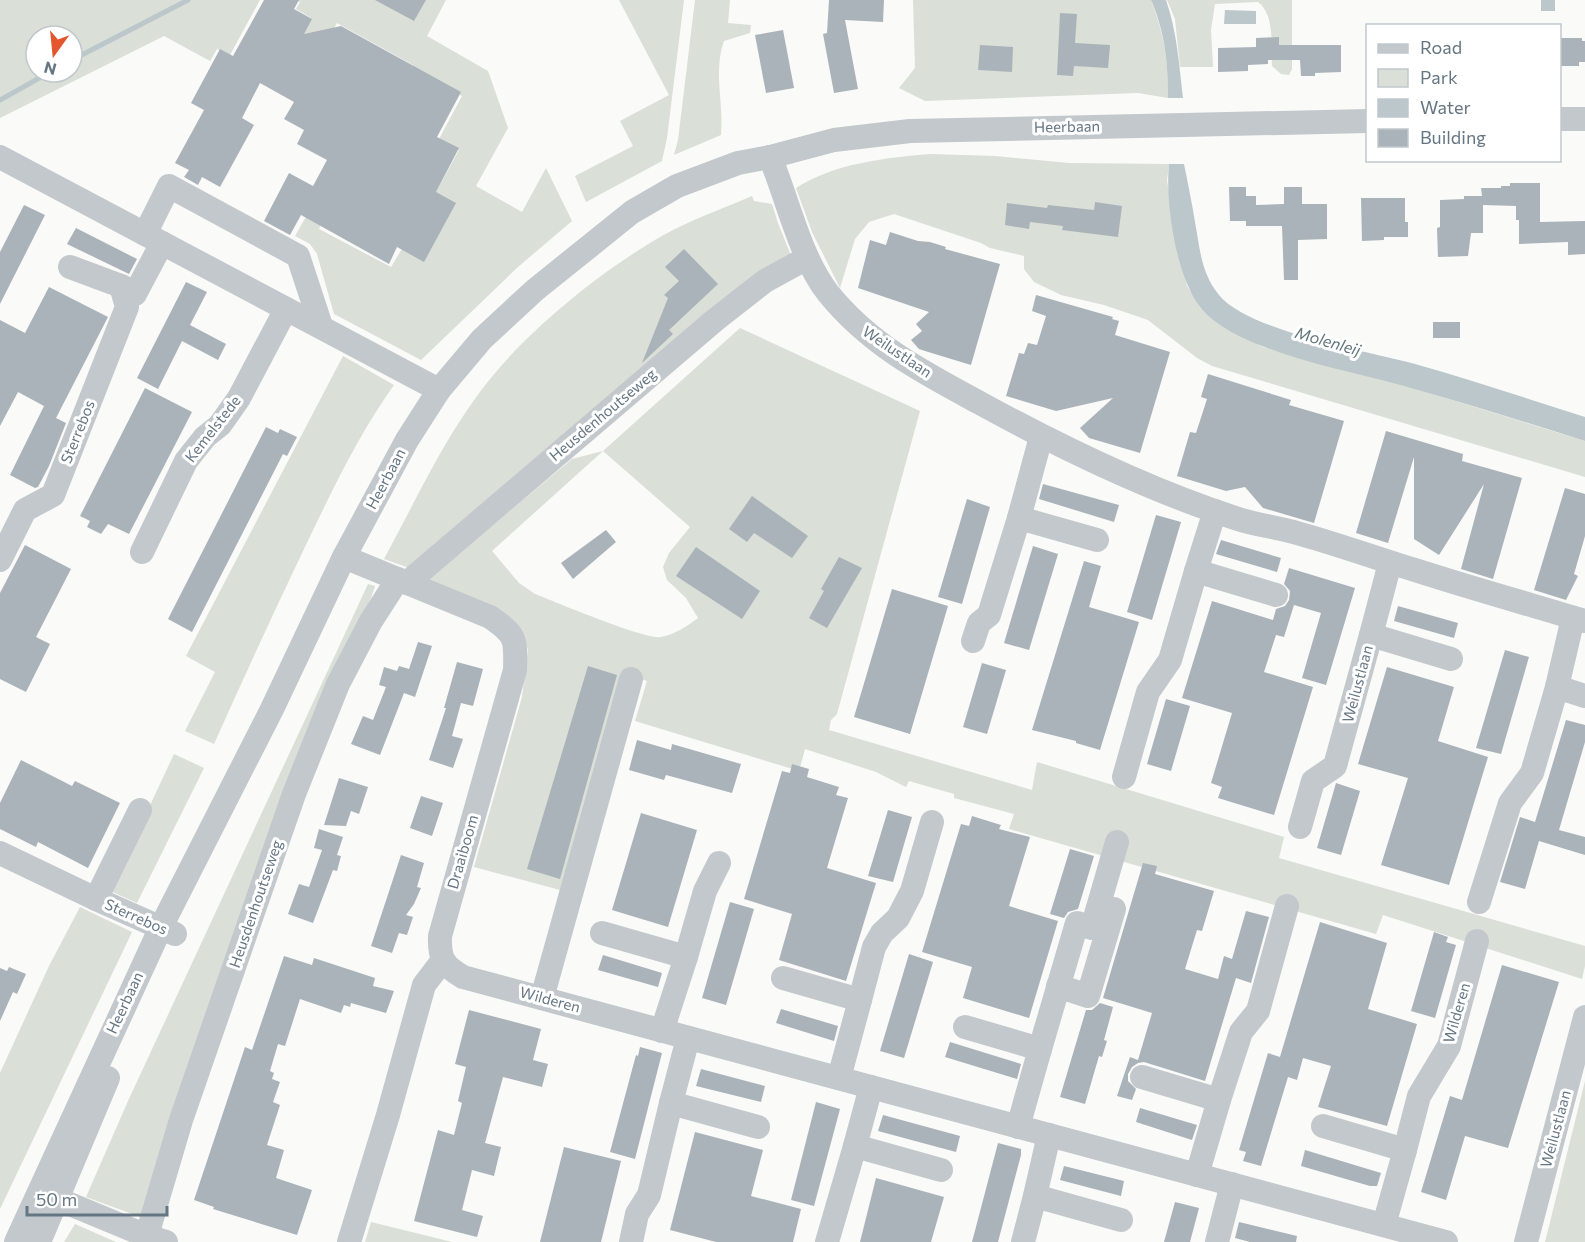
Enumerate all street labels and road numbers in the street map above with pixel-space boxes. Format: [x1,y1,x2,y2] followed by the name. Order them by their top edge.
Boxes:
[1034,116,1100,136] street label: Heerbaan
[860,322,935,381] street label: Weilustlaan
[545,364,659,464] street label: Heusdenhoutseweg
[181,391,244,465] street label: Kemelstede
[56,397,98,466] street label: Sterrebos
[362,445,409,512] street label: Heerbaan
[1338,643,1376,724] street label: Weilustlaan
[443,813,481,891] street label: Draaiboom
[225,837,285,970] street label: Heusdenhoutseweg
[102,894,171,938] street label: Sterrebos
[102,969,146,1036] street label: Heerbaan
[1439,981,1473,1045] street label: Wilderen
[518,982,582,1016] street label: Wilderen
[1536,1088,1574,1169] street label: Weilustlaan

